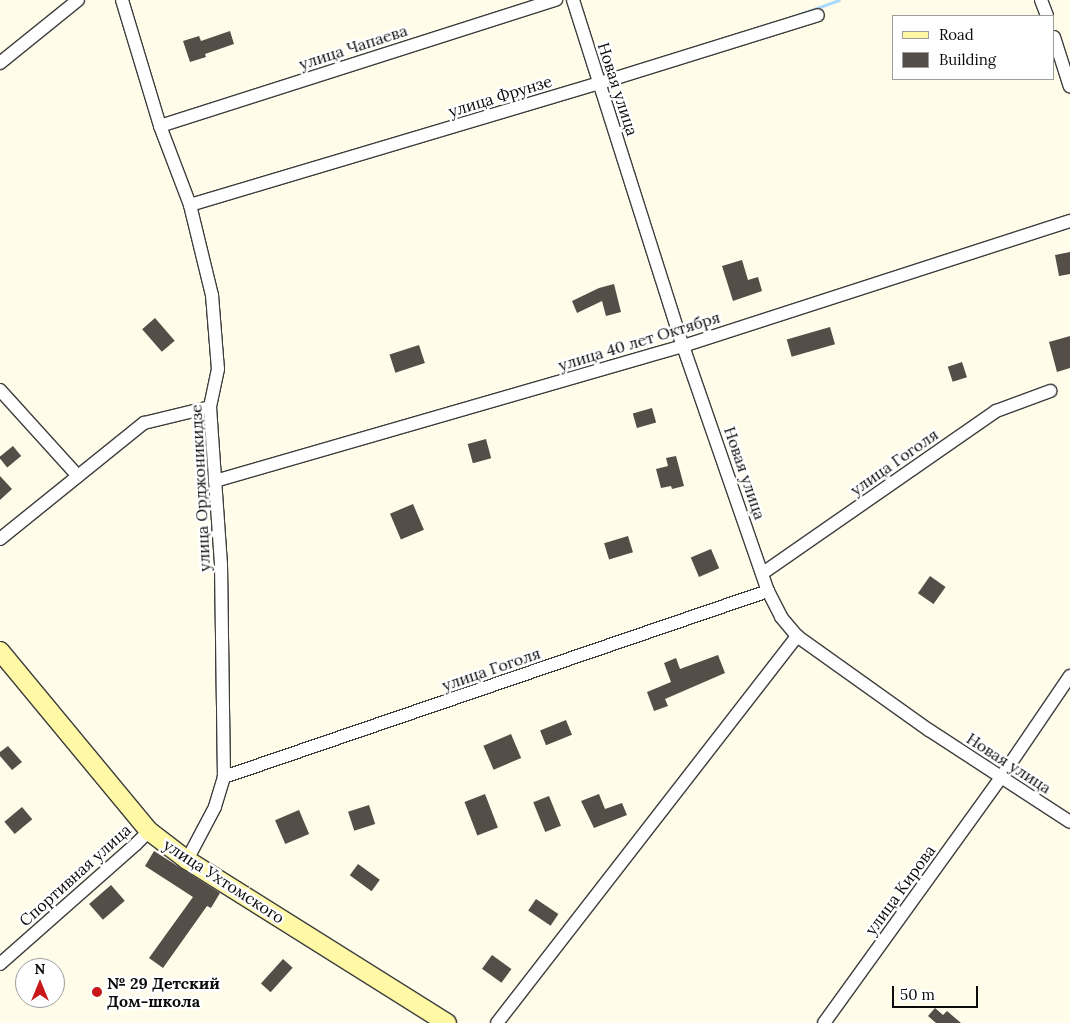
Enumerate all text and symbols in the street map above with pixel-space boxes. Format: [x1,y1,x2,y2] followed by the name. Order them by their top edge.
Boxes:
[892,15,1055,80] legend
[296,20,410,74] street label: улица Чапаева
[939,25,974,44] text: Road
[594,40,642,138] street label: Новая улица
[939,50,996,69] text: Building
[446,71,554,121] street label: улица Фрунзе
[556,307,722,375] street label: улица 40 лет Октября
[186,404,214,572] street label: улица Орджоникидзе
[720,424,770,522] street label: Новая улица
[846,425,942,499] street label: улица Гоголя
[439,643,543,695] street label: улица Гоголя
[963,729,1055,797] street label: Новая улица
[15,820,135,930] street label: Спортивная улица
[160,835,288,927] street label: улица Ухтомского
[861,841,939,939] street label: улица Кирова
[15,958,65,1008] north arrow
[35,960,45,978] text: N
[107,973,220,1011] place label: № 29 Детский Дом-школа
[895,976,981,1008] scale bar
[900,985,935,1004] text: 50 m
[91,986,103,998] marker: № 29 Детский Дом-школа

